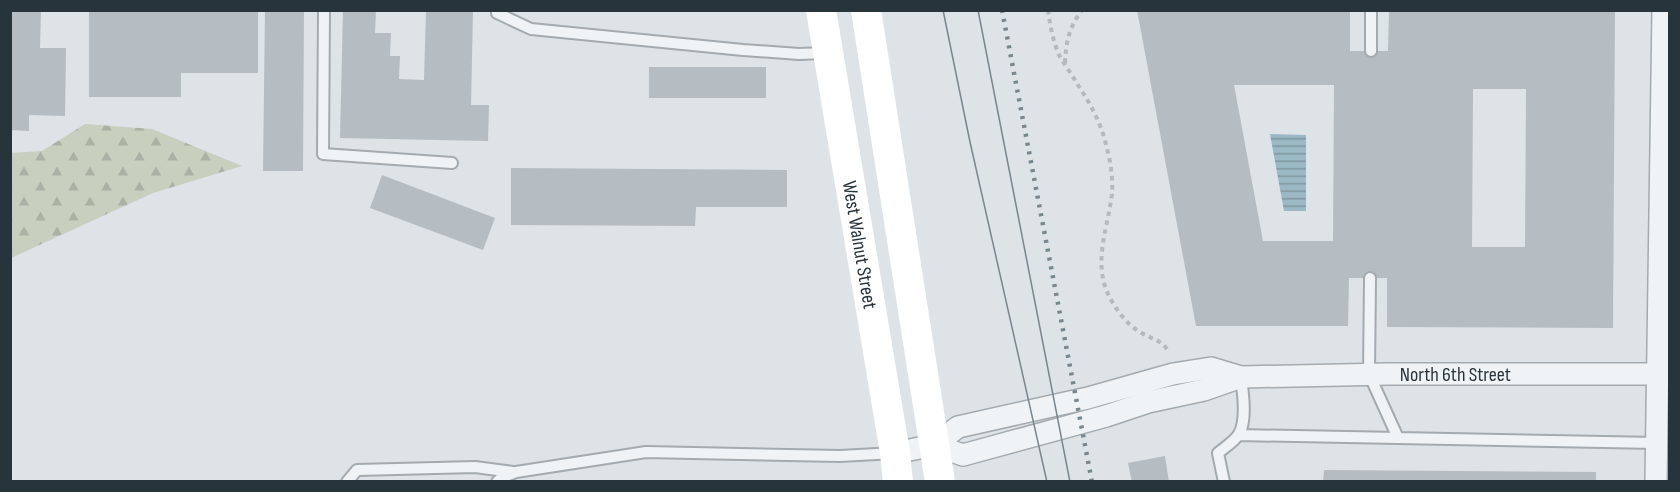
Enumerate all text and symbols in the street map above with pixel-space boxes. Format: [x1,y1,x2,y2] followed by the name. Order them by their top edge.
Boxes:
[837,179,882,311] street label: West Walnut Street
[1400,363,1511,387] street label: North 6th Street

